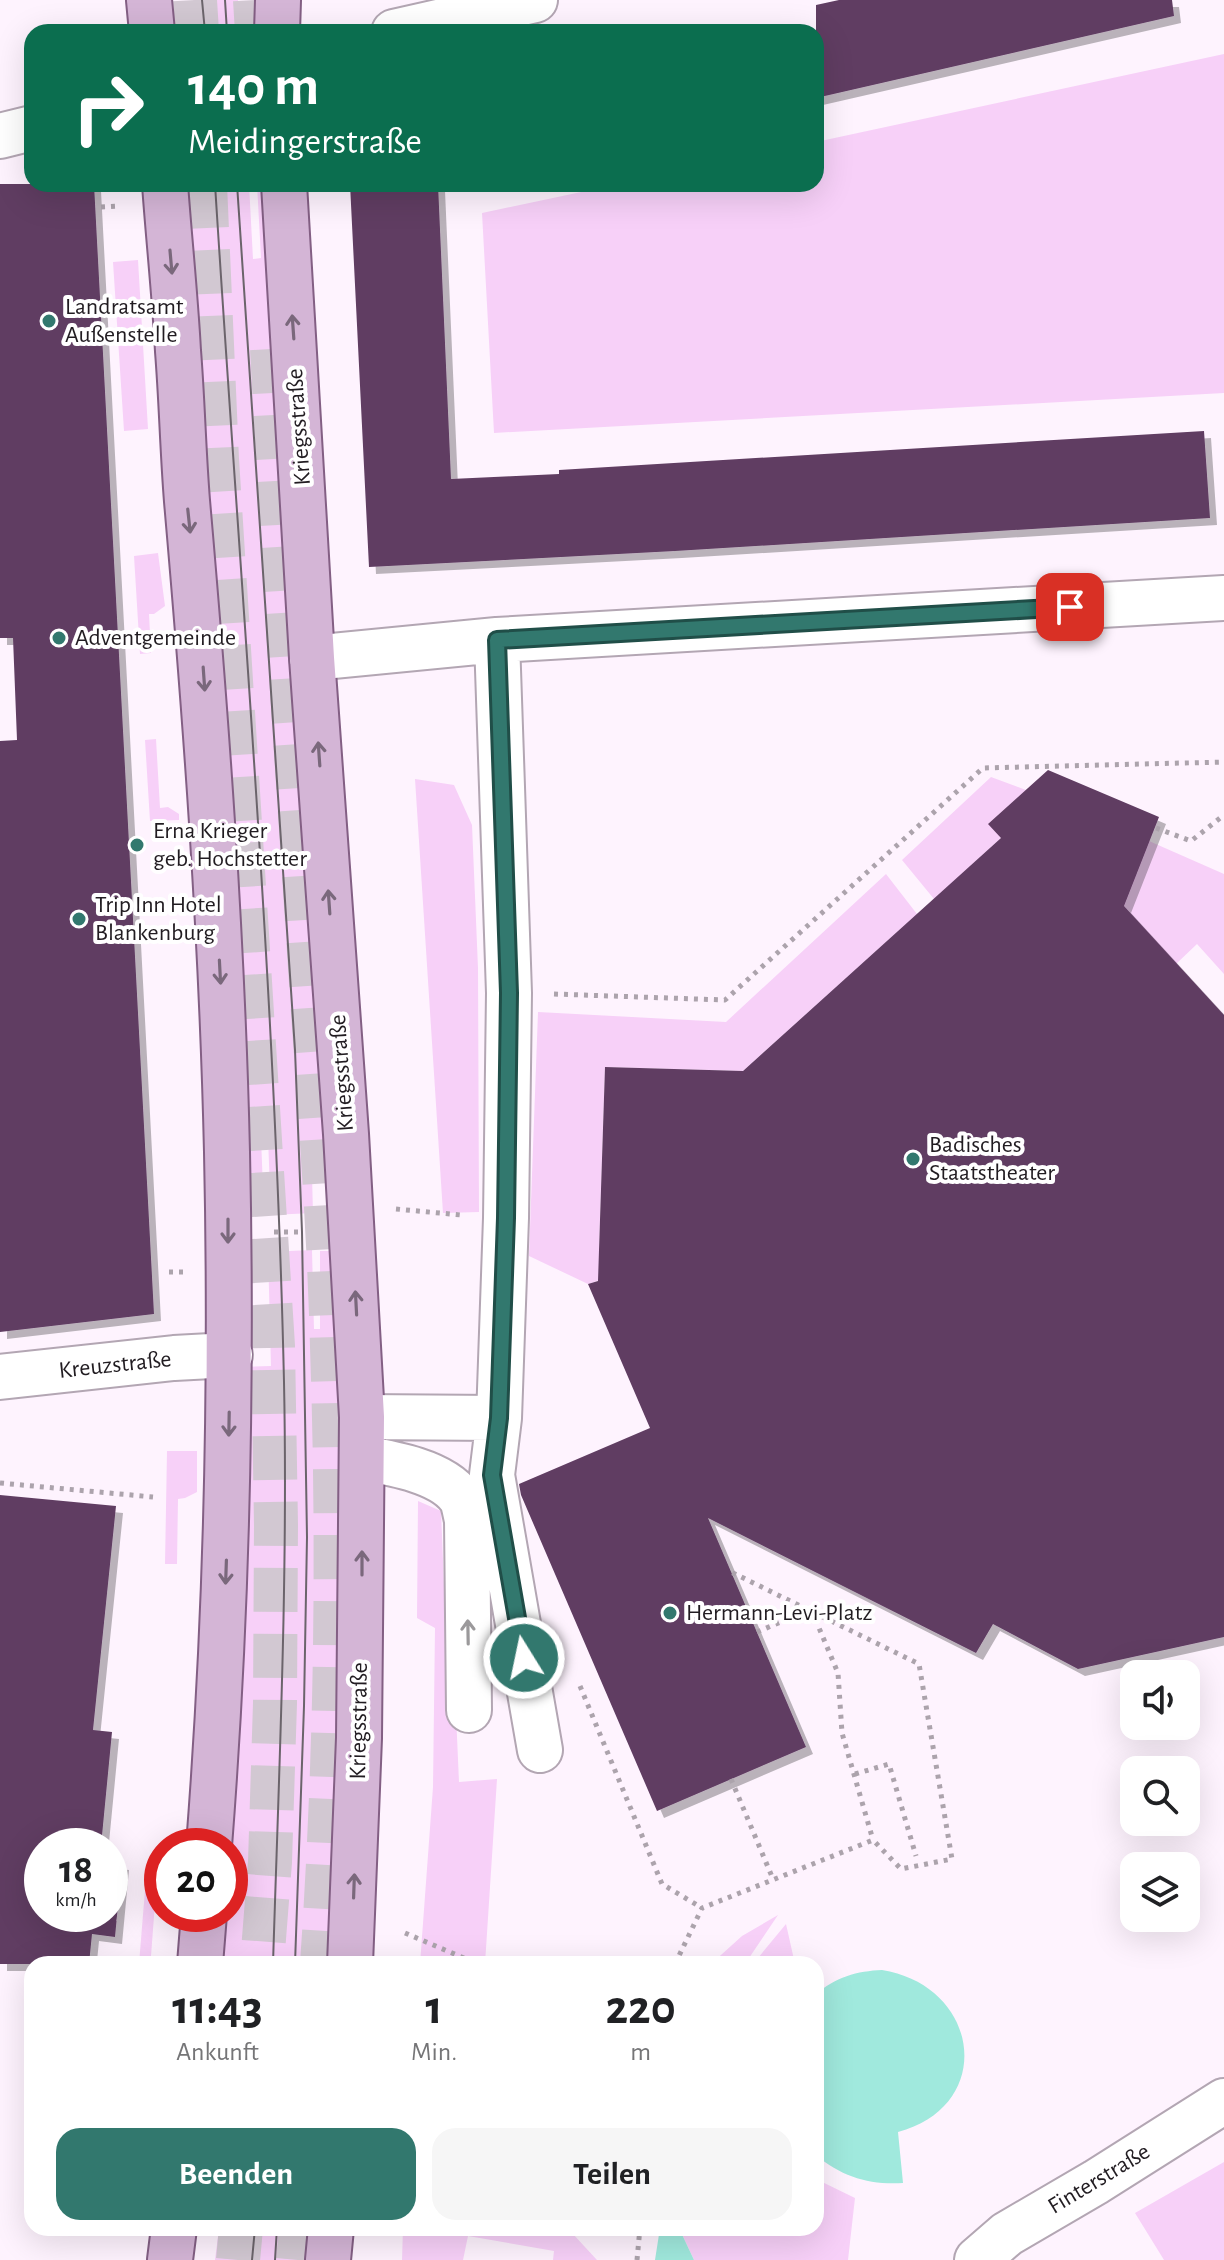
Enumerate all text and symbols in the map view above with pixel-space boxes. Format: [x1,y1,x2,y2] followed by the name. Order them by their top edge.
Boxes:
[56,56,160,160] icon: right
[188,59,319,115] text: 140 m
[188,124,422,160] text: Meidingerstraße
[164,248,179,275] one-way arrow
[65,295,184,347] place label: Landratsamt Außenstelle
[40,312,58,330] marker: Landratsamt Außenstelle
[285,314,300,341] one-way arrow
[283,368,315,486] street label: Kriegsstraße
[182,507,197,534] one-way arrow
[1036,573,1104,641] pin
[1048,585,1092,629] icon: arrive
[75,626,236,650] place label: Adventgemeinde
[50,629,68,647] marker: Adventgemeinde
[196,665,211,692] one-way arrow
[311,741,326,768] one-way arrow
[153,819,307,871] place label: Erna Krieger geb. Hochstetter
[128,836,146,854] marker: Erna Krieger geb. Hochstetter
[321,889,336,916] one-way arrow
[95,893,222,945] place label: Trip Inn Hotel Blankenburg
[70,910,88,928] marker: Trip Inn Hotel Blankenburg
[212,958,227,985] one-way arrow
[326,1014,358,1132] street label: Kriegsstraße
[929,1133,1055,1185] place label: Badisches Staatstheater
[904,1150,922,1168] marker: Badisches Staatstheater
[220,1217,236,1244] one-way arrow
[349,1290,364,1317] one-way arrow
[57,1347,173,1383] street label: Kreuzstraße
[221,1410,237,1437] one-way arrow
[354,1550,370,1577] one-way arrow
[218,1558,233,1585] one-way arrow
[686,1601,872,1625] place label: Hermann-Levi-Platz
[661,1604,679,1622] marker: Hermann-Levi-Platz
[482,1616,566,1700] position arrow
[460,1619,476,1646] one-way arrow
[1120,1660,1200,1932] map controls
[1120,1660,1200,1740] button: sound
[346,1662,372,1780] street label: Kriegsstraße
[1120,1756,1200,1836] button: search
[144,1828,248,1932] speed limit sign: 20
[59,1850,93,1890] text: 18
[1120,1852,1200,1932] button: layers
[347,1873,362,1900] one-way arrow
[55,1890,97,1910] text: km/h
[172,1985,263,2033] text: 11:43
[425,1985,443,2033] text: 1
[605,1985,676,2033] text: 220
[176,2039,259,2065] text: Ankunft
[411,2039,457,2065] text: Min.
[630,2039,651,2065] text: m
[56,2128,416,2220] button: Beenden
[432,2128,792,2220] button: Teilen
[1044,2139,1154,2219] street label: Finterstraße

